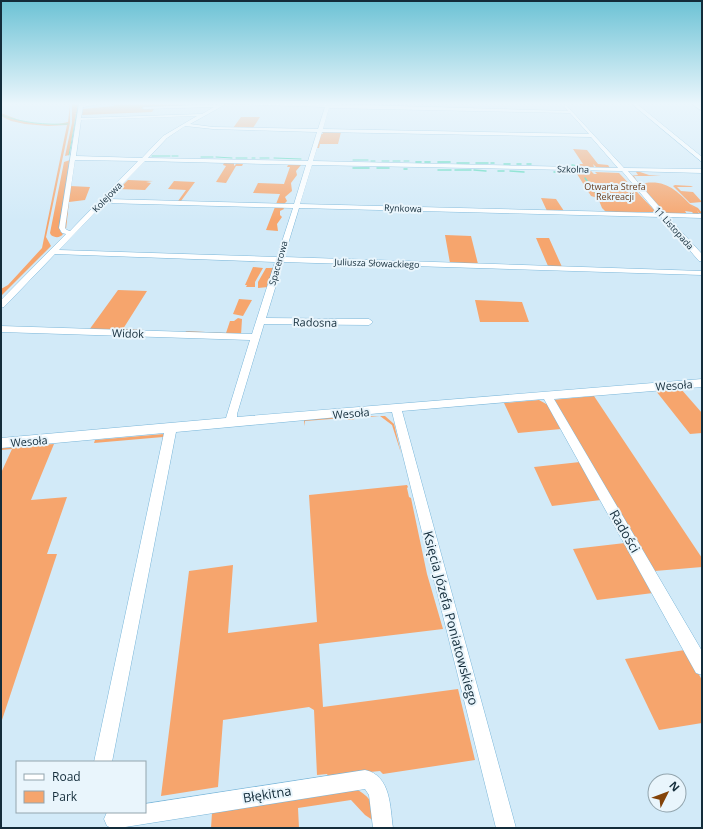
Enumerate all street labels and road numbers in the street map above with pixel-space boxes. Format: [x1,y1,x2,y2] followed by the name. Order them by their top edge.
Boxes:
[557,162,589,176] street label: Szkolna
[89,179,125,215] street label: Kolejowa
[384,201,422,215] street label: Rynkowa
[651,204,697,252] street label: 11 Listopada
[265,239,291,287] street label: Spacerowa
[333,255,420,271] street label: Juliusza Słowackiego
[293,314,337,330] street label: Radosna
[112,325,145,341] street label: Widok
[655,376,693,394] street label: Wesoła
[332,404,370,422] street label: Wesoła
[10,432,48,450] street label: Wesoła
[606,506,644,556] street label: Radości
[419,529,483,707] street label: Księcia Józefa Poniatowskiego
[241,781,293,807] street label: Błękitna

